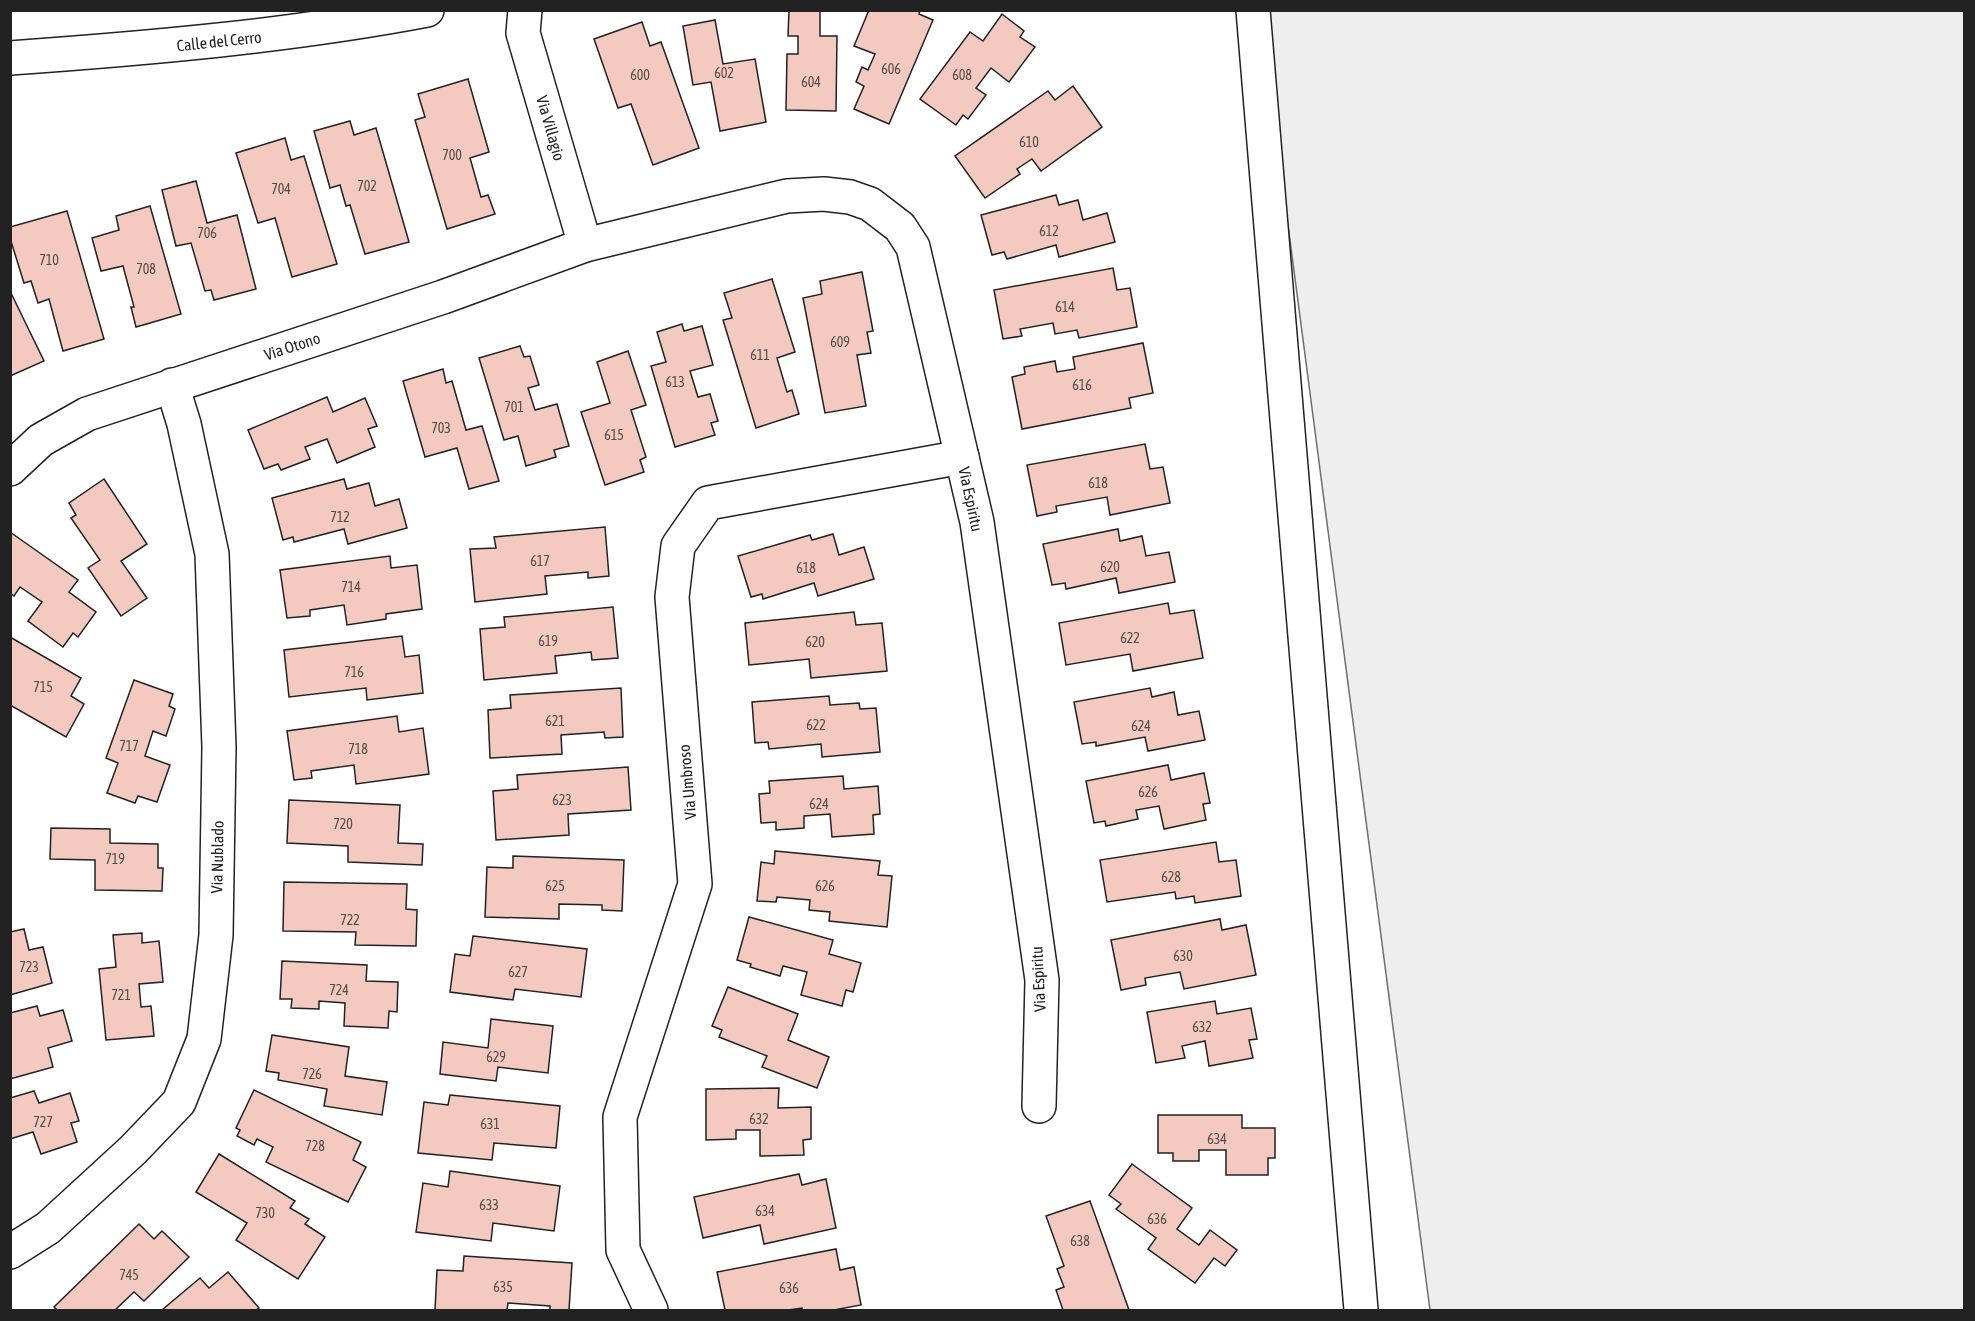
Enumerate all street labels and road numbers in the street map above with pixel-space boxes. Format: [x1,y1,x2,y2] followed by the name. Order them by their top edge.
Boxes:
[176,28,262,54] street label: Calle del Cerro
[532,93,569,163] street label: Via Villagio
[262,329,322,363] street label: Via Otono
[954,465,987,533] street label: Via Espiritu
[675,744,699,820] street label: Via Umbroso
[207,820,227,894] street label: Via Nublado
[1027,946,1050,1012] street label: Via Espiritu

